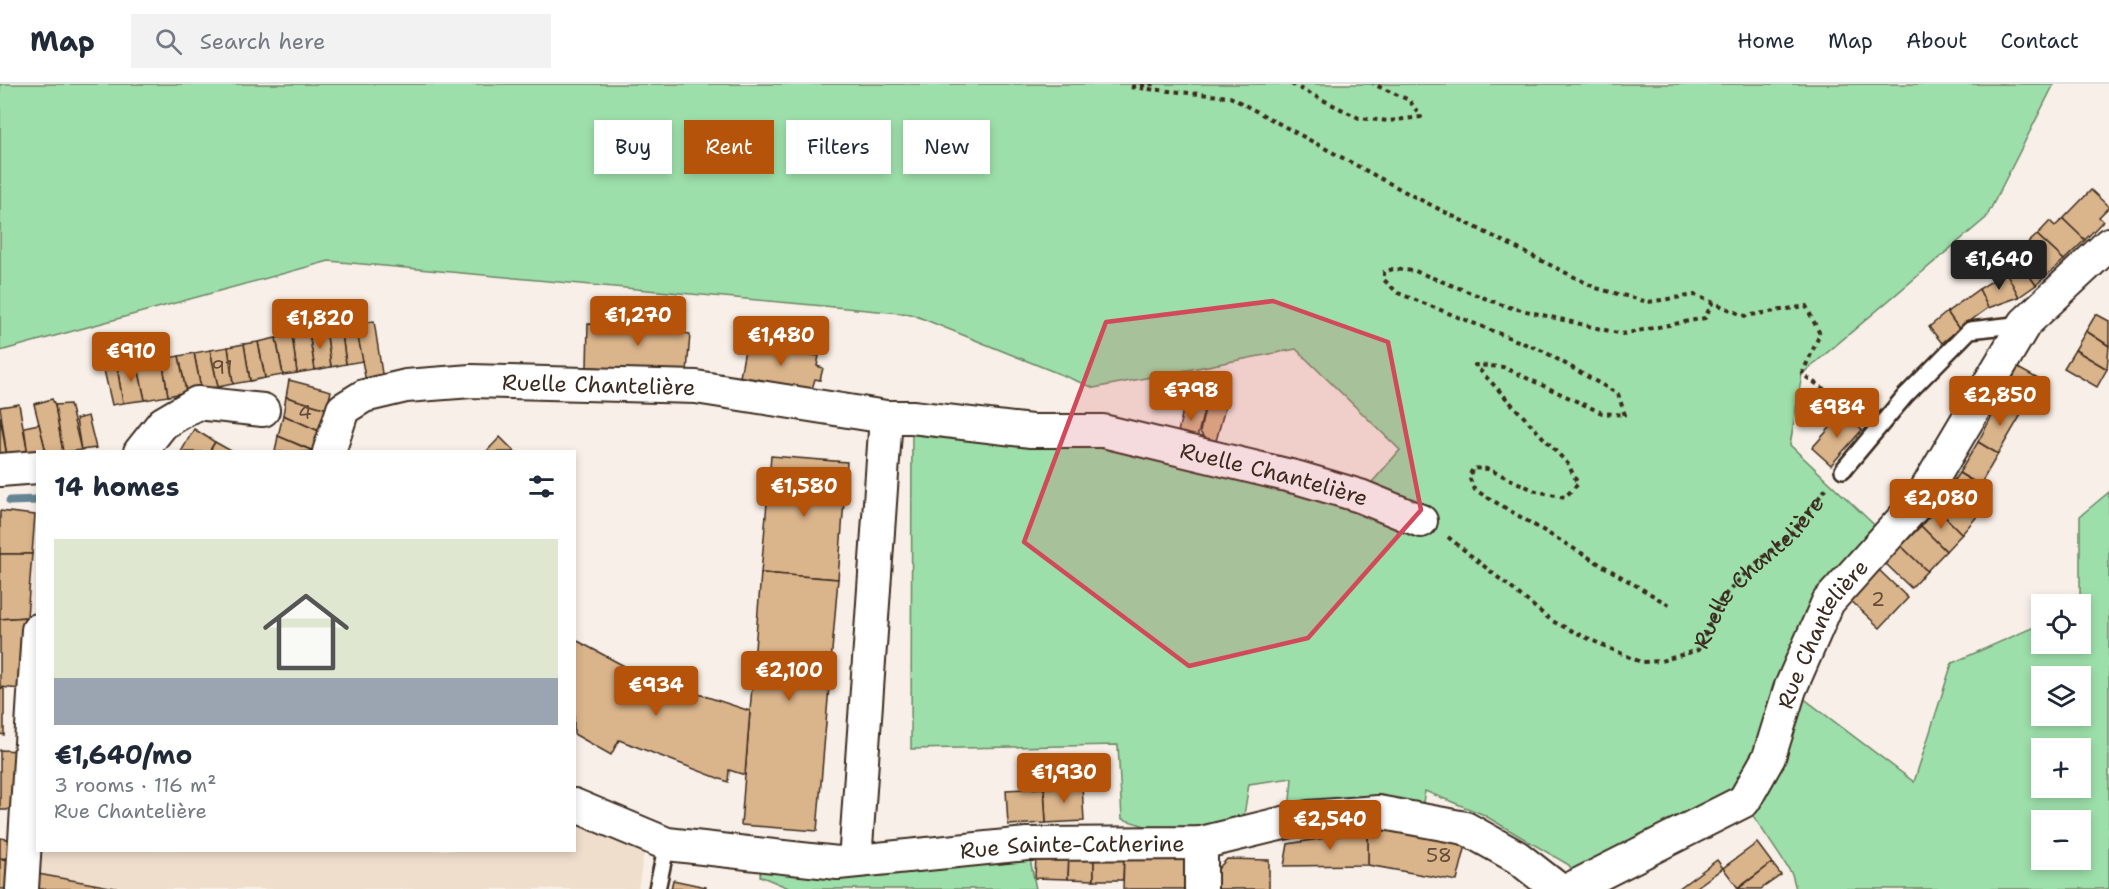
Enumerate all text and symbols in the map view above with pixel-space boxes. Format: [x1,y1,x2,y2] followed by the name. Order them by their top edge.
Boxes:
[131,14,551,68] search box
[30,22,95,60] text: Map
[152,25,185,58] icon: search
[200,27,325,56] text: Search here
[1737,27,1795,55] text: Home
[1828,27,1873,55] text: Map
[1906,27,1967,55] text: About
[2000,27,2079,55] text: Contact
[594,120,672,174] chip: Buy
[684,120,774,174] chip: Rent
[786,120,891,174] chip: Filters
[903,120,990,174] chip: New
[1950,240,2048,291] pin: €1,640
[1965,246,2033,272] text: €1,640
[589,296,687,347] pin: €1,270
[271,299,369,350] pin: €1,820
[604,302,672,328] text: €1,270
[286,305,354,331] text: €1,820
[732,316,830,367] pin: €1,480
[747,322,815,348] text: €1,480
[95,332,167,383] pin: €910
[106,338,156,364] text: €910
[211,354,233,380] house number: 91
[502,368,696,402] street label: Ruelle Chantelière
[1155,371,1227,422] pin: €798
[1951,376,2049,427] pin: €2,850
[1163,377,1219,403] text: €798
[1963,382,2037,408] text: €2,850
[1801,388,1873,439] pin: €984
[1809,394,1865,420] text: €984
[298,399,312,425] house number: 4
[1177,436,1373,513] street label: Ruelle Chantelière
[755,467,853,518] pin: €1,580
[54,469,180,504] text: 14 homes
[525,470,558,503] icon: filters
[770,473,838,499] text: €1,580
[1892,479,1990,530] pin: €2,080
[1904,485,1978,511] text: €2,080
[1686,490,1830,653] street label: Ruelle Chantelière
[1771,553,1875,712] street label: Rue Chantelière
[252,578,360,686] icon: home
[1871,586,1885,612] house number: 2
[2031,594,2091,870] map controls
[2031,594,2091,654] button: locate
[740,651,838,702] pin: €2,100
[755,657,823,683] text: €2,100
[620,666,692,717] pin: €934
[2031,666,2091,726] button: layers
[628,672,684,698] text: €934
[54,737,192,772] text: €1,640/mo
[2031,738,2091,798] button: +
[1015,753,1113,804] pin: €1,930
[1031,759,1097,785] text: €1,930
[54,772,216,798] text: 3 rooms · 116 m²
[54,798,207,824] text: Rue Chantelière
[1281,800,1379,851] pin: €2,540
[1293,806,1367,832] text: €2,540
[2031,810,2091,870] button: −
[959,829,1185,866] street label: Rue Sainte-Catherine
[1426,842,1452,868] house number: 58

